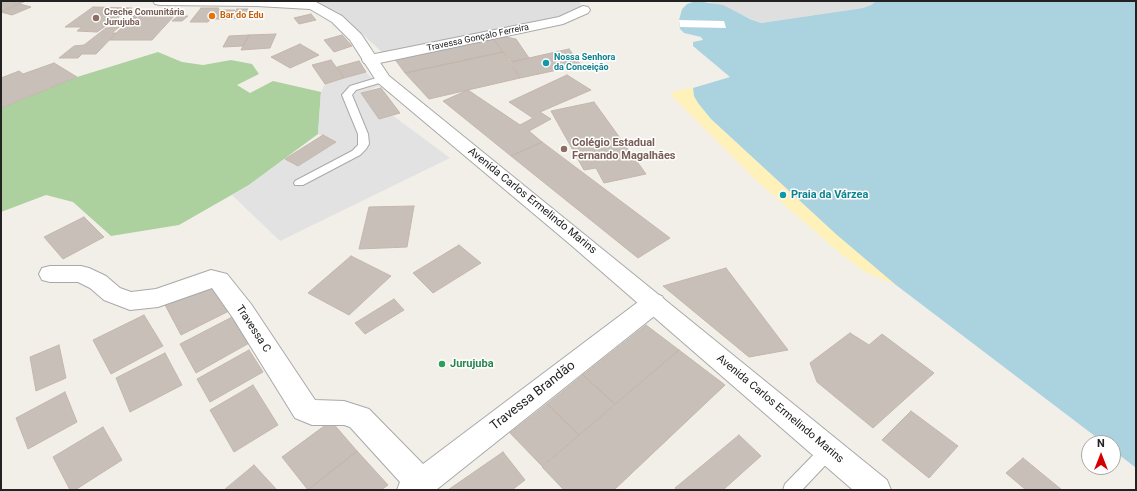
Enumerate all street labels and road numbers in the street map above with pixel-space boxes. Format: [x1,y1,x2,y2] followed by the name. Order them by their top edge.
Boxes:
[426,22,530,54] street label: Travessa Gonçalo Ferreira
[465,145,599,257] street label: Avenida Carlos Ermelindo Marins
[233,303,273,355] street label: Travessa C
[714,352,846,466] street label: Avenida Carlos Ermelindo Marins
[487,358,579,434] street label: Travessa Brandão

